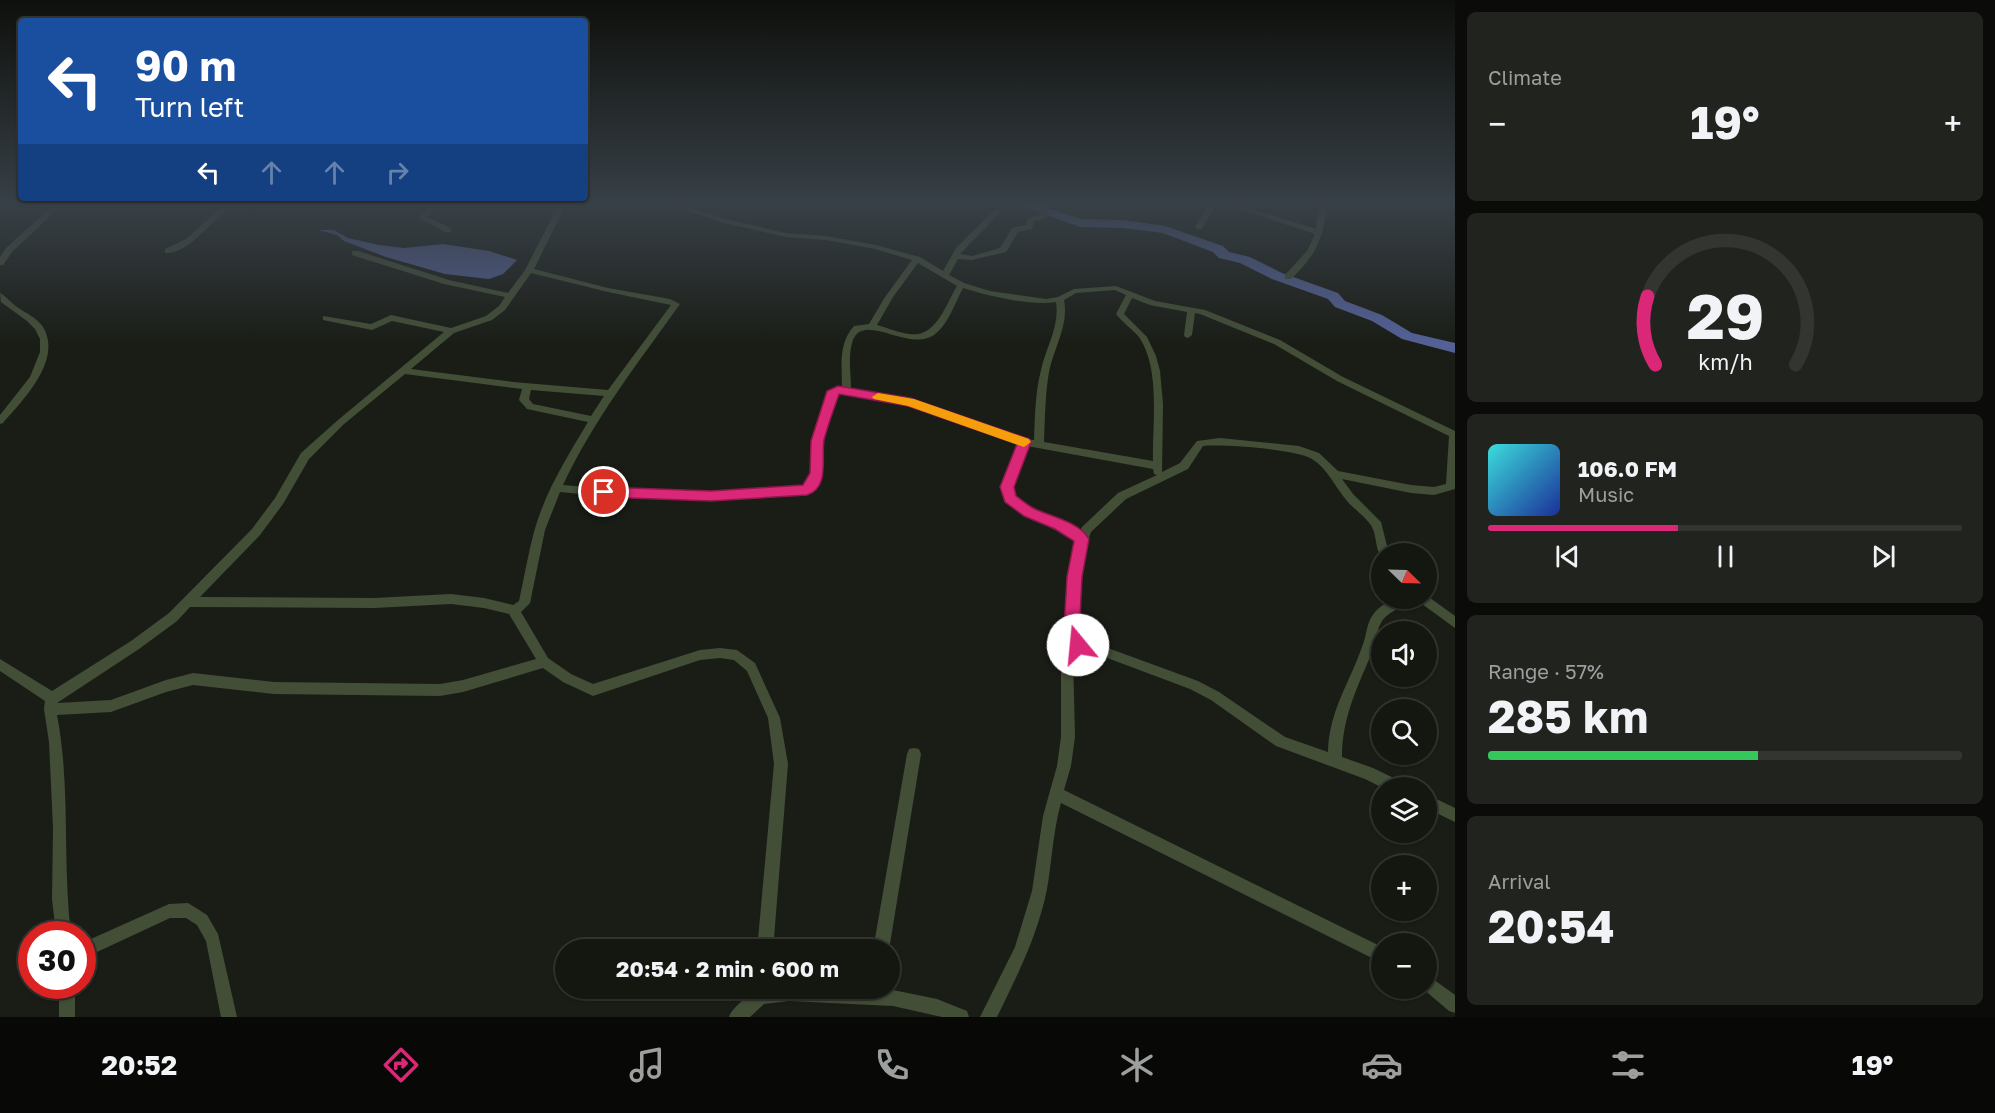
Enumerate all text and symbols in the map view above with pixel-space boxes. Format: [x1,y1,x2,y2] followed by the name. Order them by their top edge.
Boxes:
[135,40,236,90] text: 90 m
[36,42,114,120] icon: left
[1488,65,1562,89] text: Climate
[135,91,244,123] text: Turn left
[1690,95,1760,149] text: 19°
[1488,104,1506,143] text: −
[1944,104,1962,143] text: +
[192,156,225,189] icon: left
[255,156,288,189] icon: ahead
[318,156,351,189] icon: ahead
[381,156,414,189] icon: right
[1686,278,1764,353] text: 29
[1698,349,1752,375] text: km/h
[1578,455,1677,482] text: 106.0 FM
[578,466,629,517] pin
[587,475,620,508] icon: arrive
[1578,482,1634,506] text: Music
[1551,540,1584,573] icon: previous
[1709,540,1742,573] icon: pause
[1867,540,1900,573] icon: next
[1371,543,1437,609] north arrow
[1371,543,1437,999] map controls
[1046,613,1110,677] position arrow
[1371,621,1437,687] button: sound
[1488,659,1604,683] text: Range · 57%
[1488,689,1648,743] text: 285 km
[1371,699,1437,765] button: search
[1371,777,1437,843] button: layers
[1371,855,1437,921] button: +
[1488,869,1551,893] text: Arrival
[1488,899,1615,953] text: 20:54
[18,921,96,999] speed limit sign: 30
[1371,933,1437,999] button: −
[616,955,839,982] text: 20:54 · 2 min · 600 m
[380,1044,422,1086] icon: directions
[626,1044,668,1086] icon: music
[871,1044,913,1086] icon: phone
[1116,1044,1158,1086] icon: climate
[1361,1044,1403,1086] icon: car
[1607,1044,1649,1086] icon: filters
[102,1049,177,1081] text: 20:52
[1852,1049,1893,1081] text: 19°

